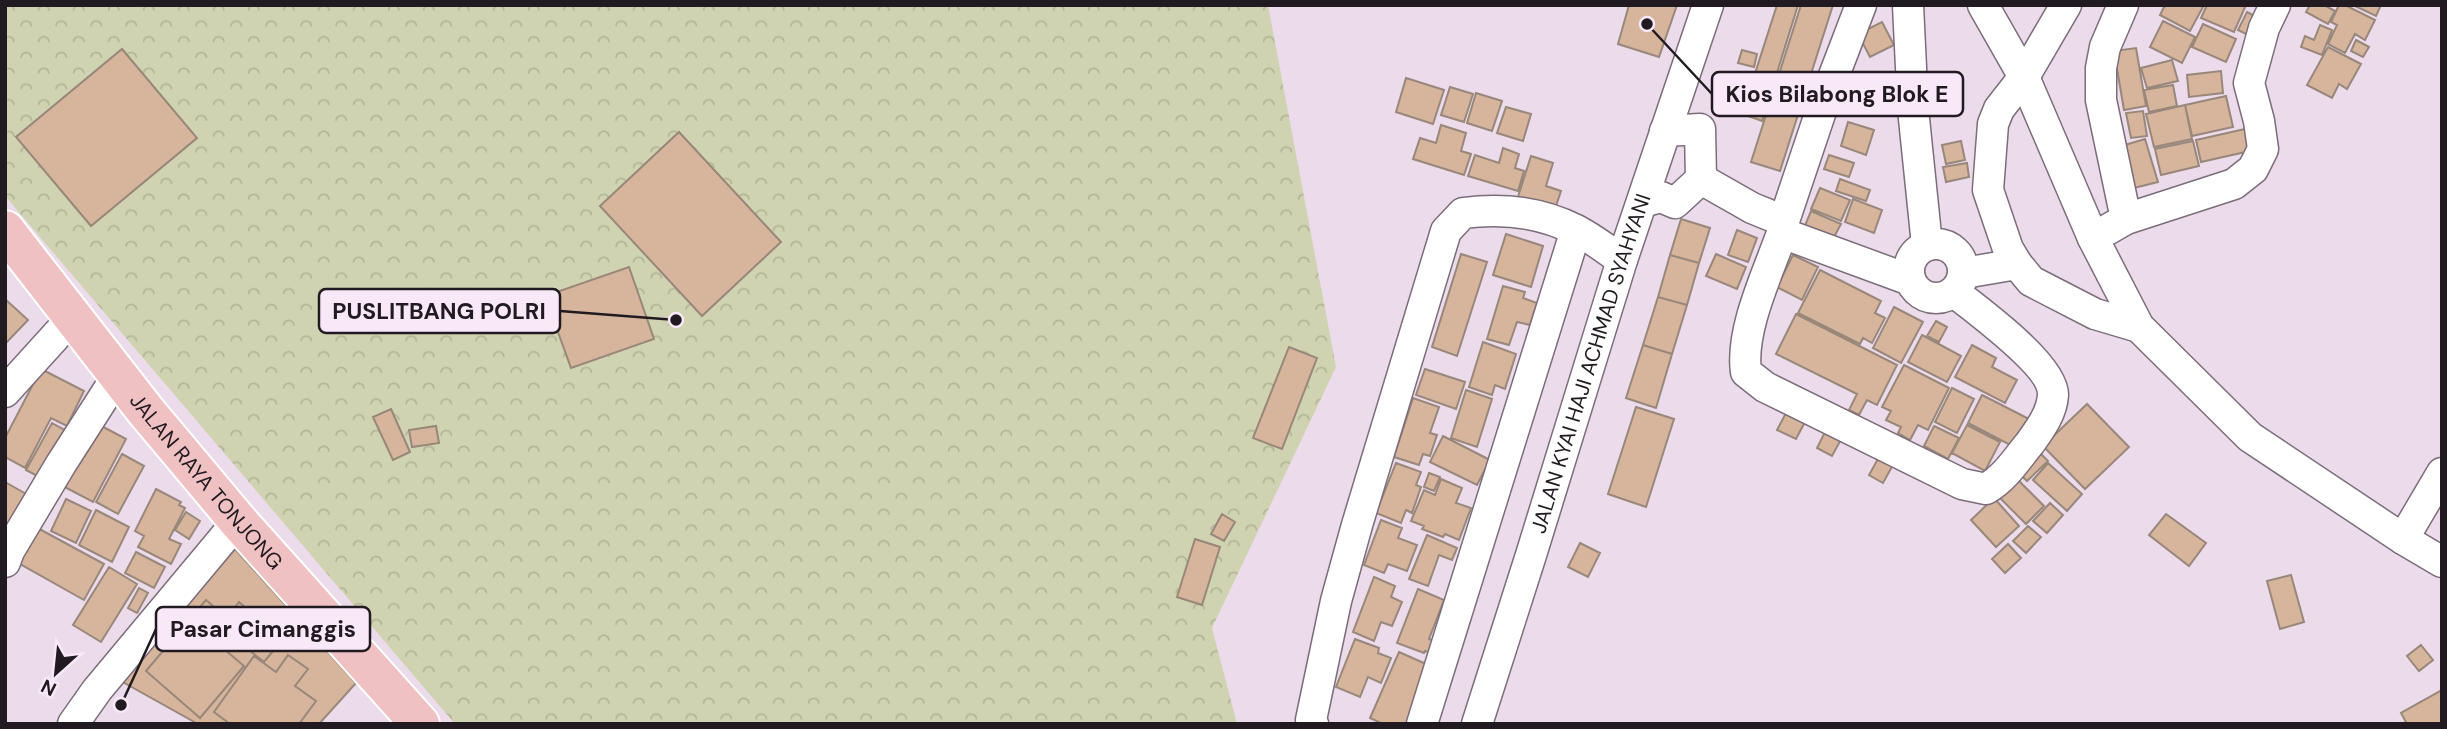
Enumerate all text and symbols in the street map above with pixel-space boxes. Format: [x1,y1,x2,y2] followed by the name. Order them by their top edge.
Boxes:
[1712,72,1963,116] callout: Kios Bilabong Blok E
[1726,79,1948,109] text: Kios Bilabong Blok E
[1525,190,1657,537] street label: JALAN KYAI HAJI ACHMAD SYAHYANI
[319,289,560,333] callout: PUSLITBANG POLRI
[332,296,546,326] text: PUSLITBANG POLRI
[123,388,289,576] street label: JALAN RAYA TONJONG
[156,607,370,651] callout: Pasar Cimanggis
[170,614,356,644] text: Pasar Cimanggis
[21,638,91,708] north arrow
[37,673,60,702] text: N

